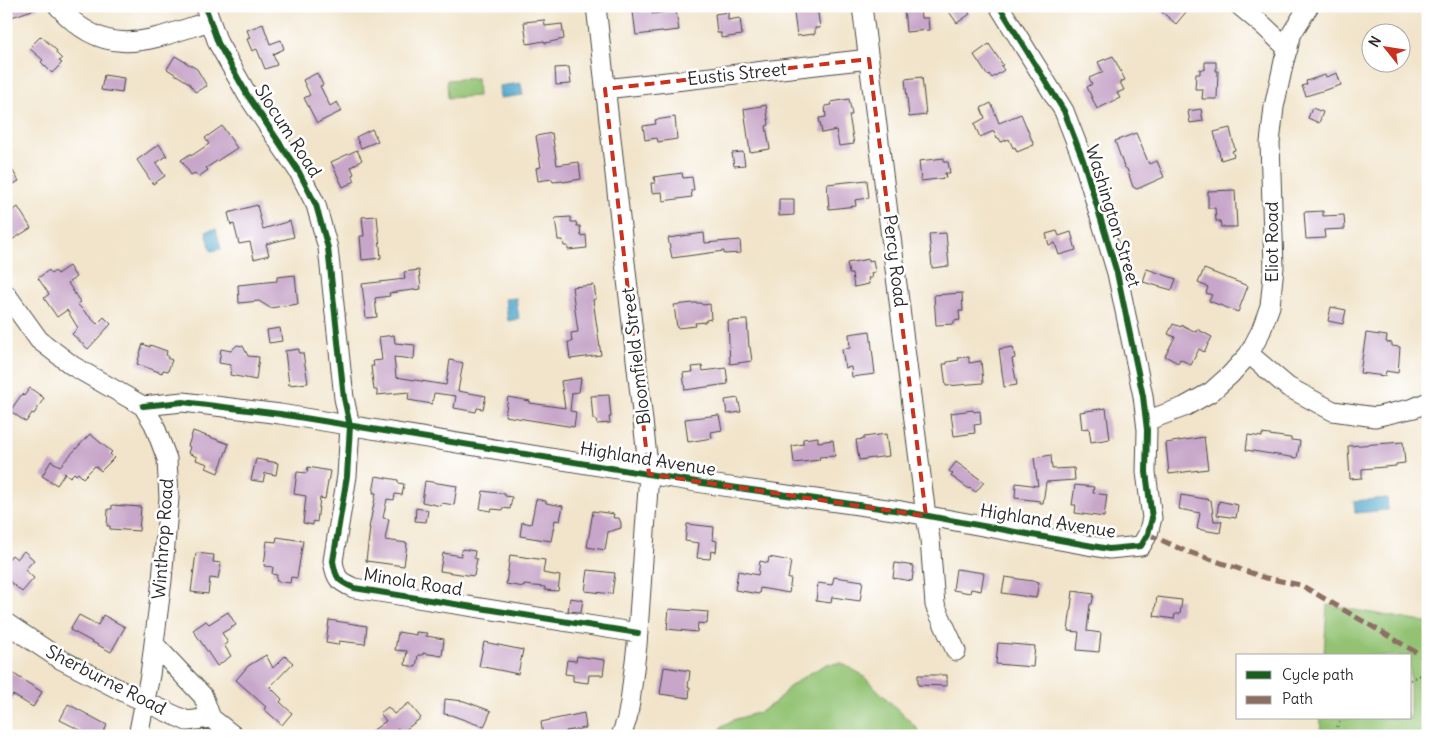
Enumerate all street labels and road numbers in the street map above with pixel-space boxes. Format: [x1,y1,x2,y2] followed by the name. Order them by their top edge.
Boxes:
[686,57,788,90] street label: Eustis Street
[250,80,327,182] street label: Slocum Road
[1081,142,1146,290] street label: Washington Street
[1260,201,1283,283] street label: Eliot Road
[878,213,913,309] street label: Percy Road
[616,286,655,426] street label: Bloomfield Street
[578,436,718,481] street label: Highland Avenue
[147,477,178,600] street label: Winthrop Road
[978,498,1118,543] street label: Highland Avenue
[362,562,465,601] street label: Minola Road
[42,639,171,720] street label: Sherburne Road

